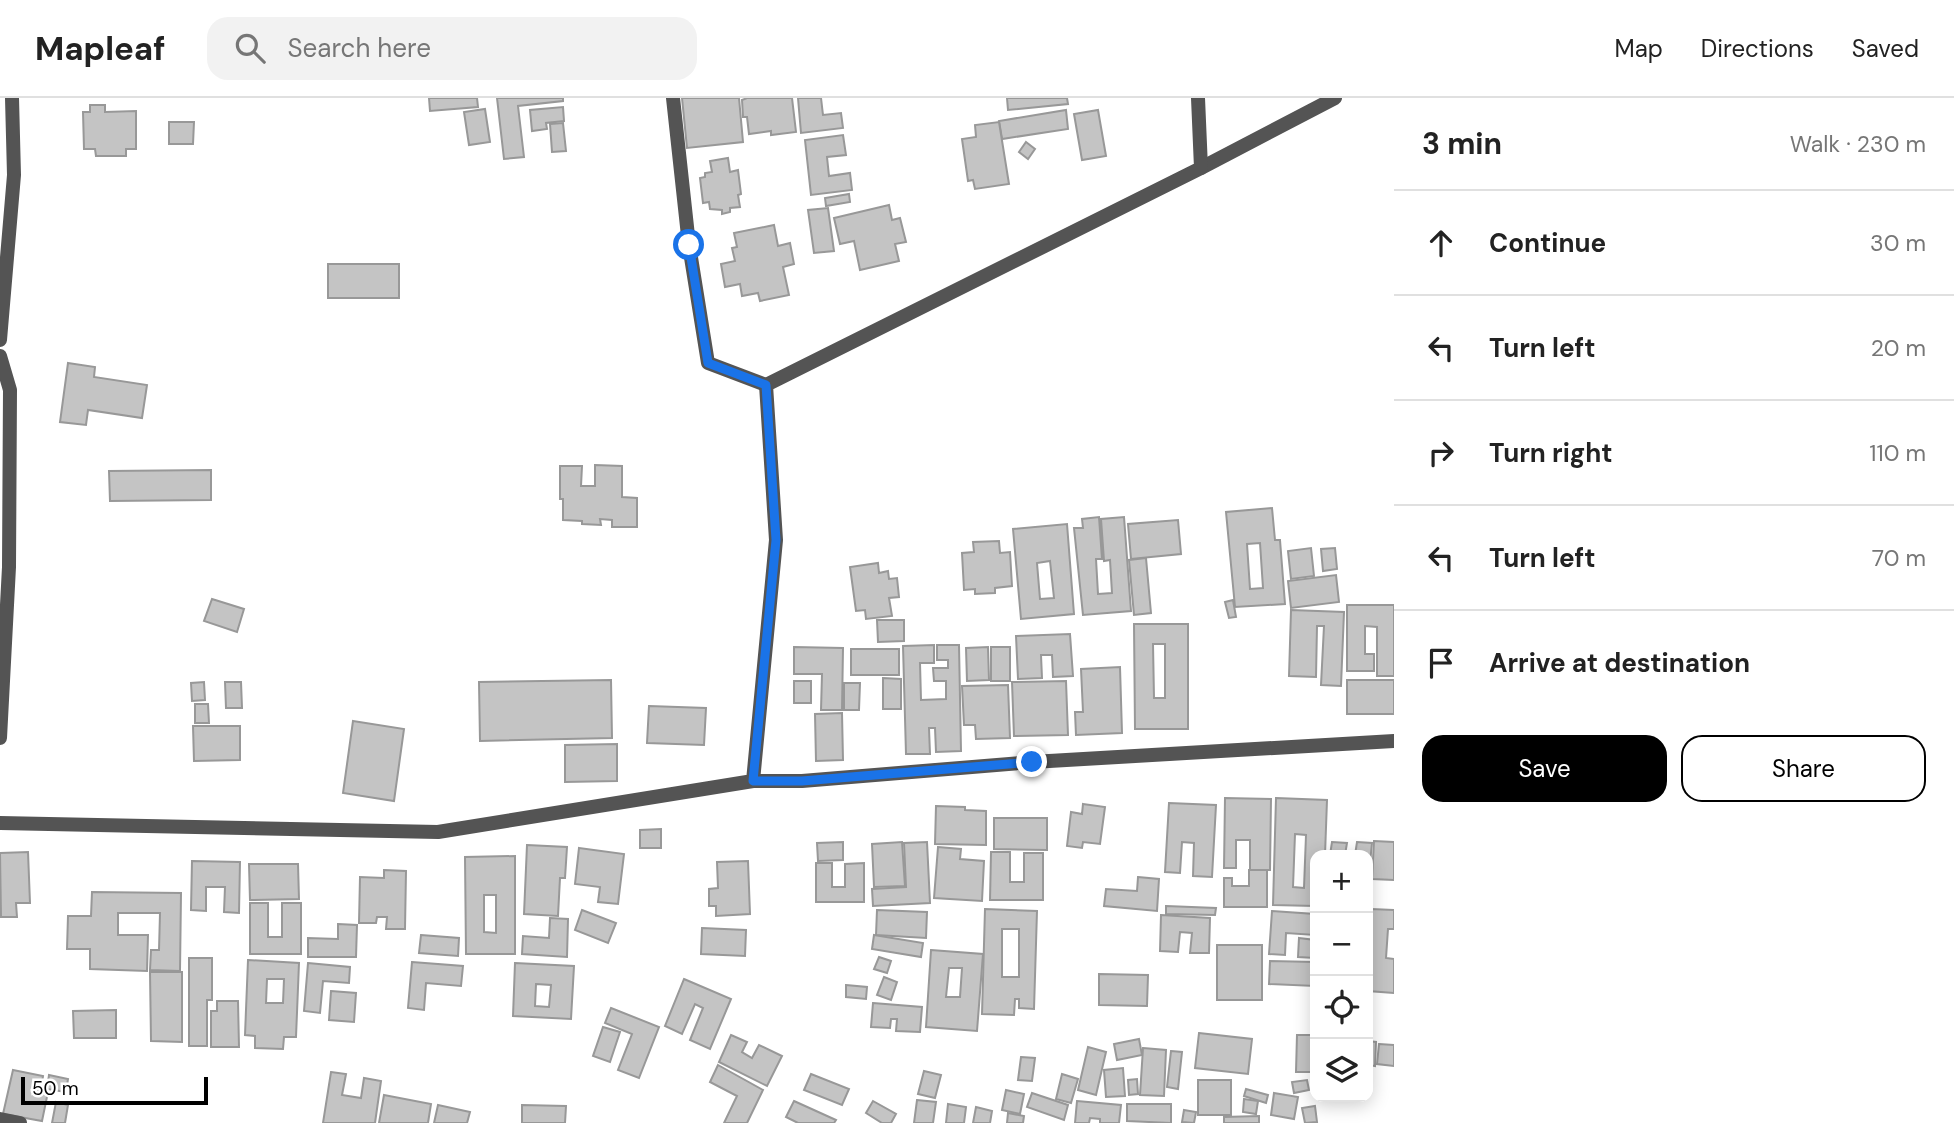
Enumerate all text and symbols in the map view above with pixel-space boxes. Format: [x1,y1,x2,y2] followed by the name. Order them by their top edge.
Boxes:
[207,17,697,80] search box
[35,27,165,70] text: Mapleaf
[231,29,269,67] icon: search
[287,31,431,65] text: Search here
[1615,33,1663,64] text: Map
[1701,33,1814,64] text: Directions
[1852,33,1919,64] text: Saved
[1422,124,1502,163] text: 3 min
[1790,129,1926,159] text: Walk · 230 m
[1422,224,1460,262] icon: ahead
[1489,226,1606,260] text: Continue
[1870,228,1926,258] text: 30 m
[673,229,704,260] route start
[1422,329,1460,367] icon: left
[1489,331,1596,365] text: Turn left
[1871,333,1926,363] text: 20 m
[1422,434,1460,472] icon: right
[1489,436,1613,470] text: Turn right
[1869,438,1926,468] text: 110 m
[1422,539,1460,577] icon: left
[1489,541,1596,575] text: Turn left
[1872,543,1926,573] text: 70 m
[1422,644,1460,682] icon: arrive
[1489,646,1750,680] text: Arrive at destination
[1422,735,1667,802] button: Save
[1681,735,1926,802] button: Share
[1016,746,1047,777] route end
[1310,850,1373,1102] map controls
[1310,850,1373,913] button: +
[1310,913,1373,976] button: −
[1310,976,1373,1039] button: locate
[1310,1039,1373,1102] button: layers
[21,1074,208,1106] scale bar
[32,1076,79,1101] text: 50 m

